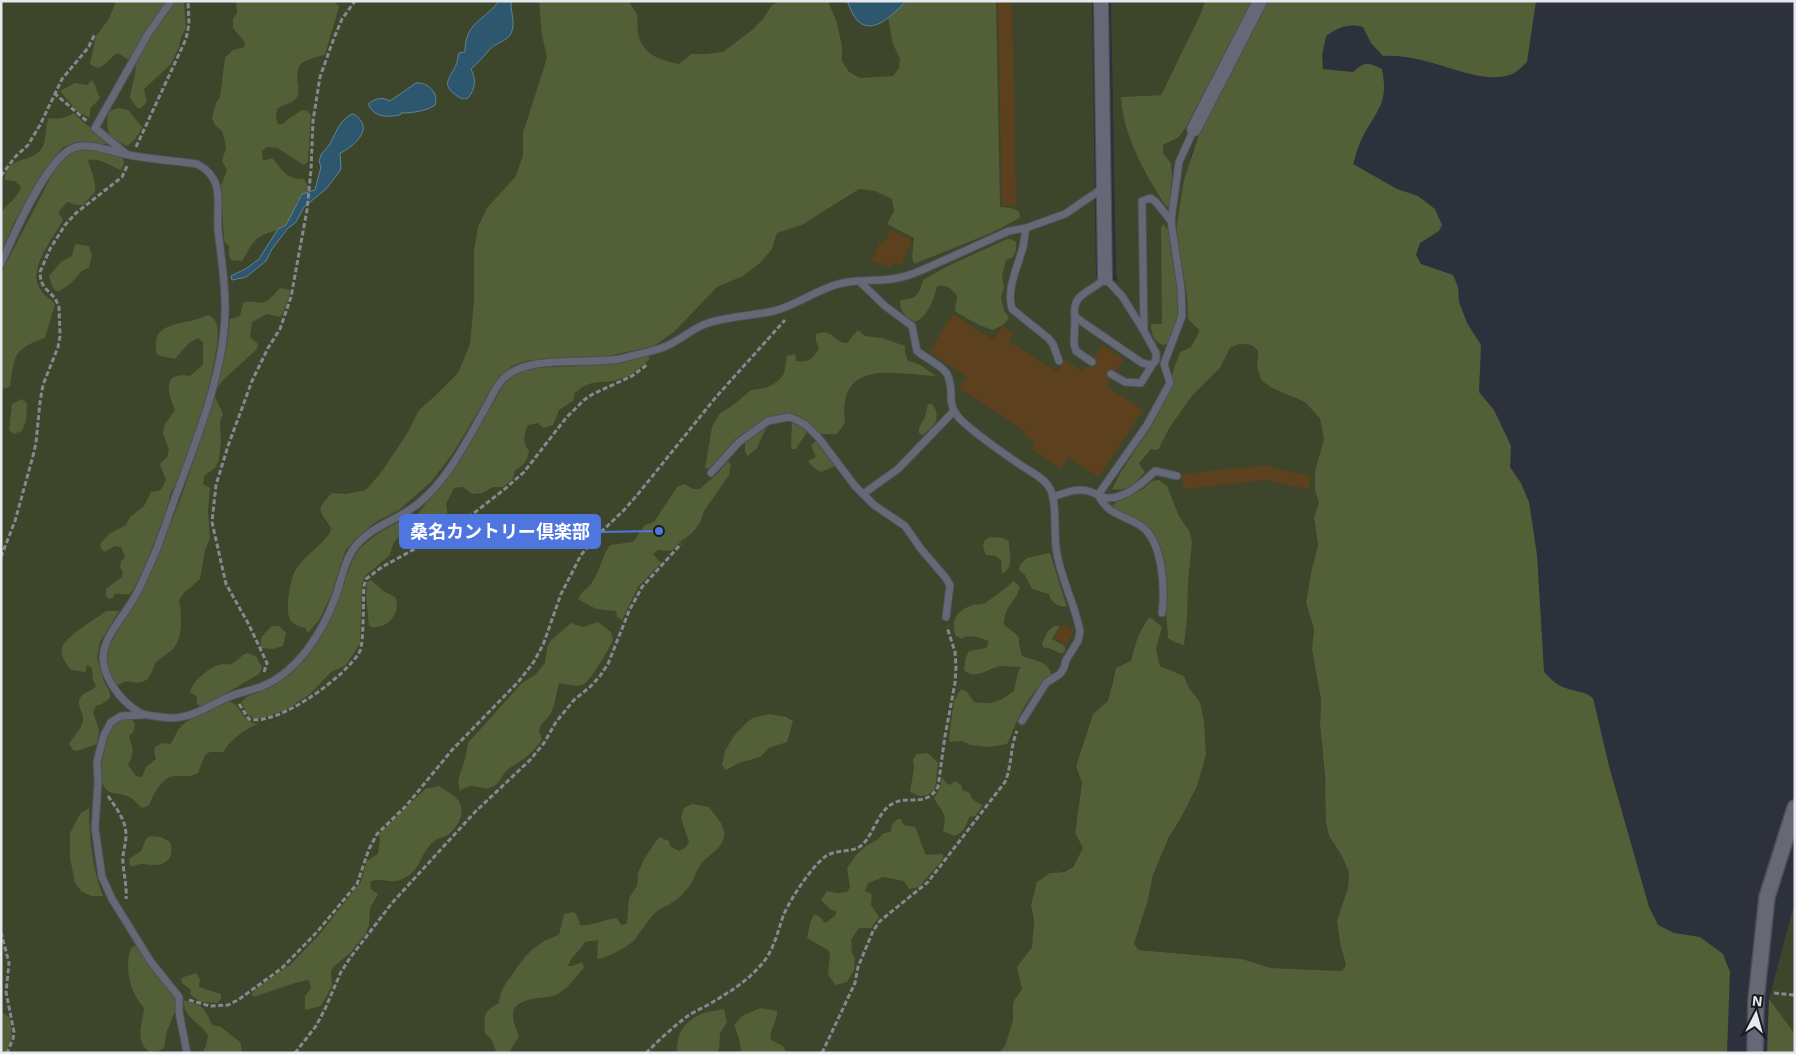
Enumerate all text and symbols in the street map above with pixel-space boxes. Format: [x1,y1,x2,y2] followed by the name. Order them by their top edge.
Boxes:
[400,515,600,548] callout: 桑名カントリー倶楽部
[410,520,590,542] text: 桑名カントリー倶楽部
[1731,989,1781,1039] north arrow
[1751,992,1763,1010] text: N

